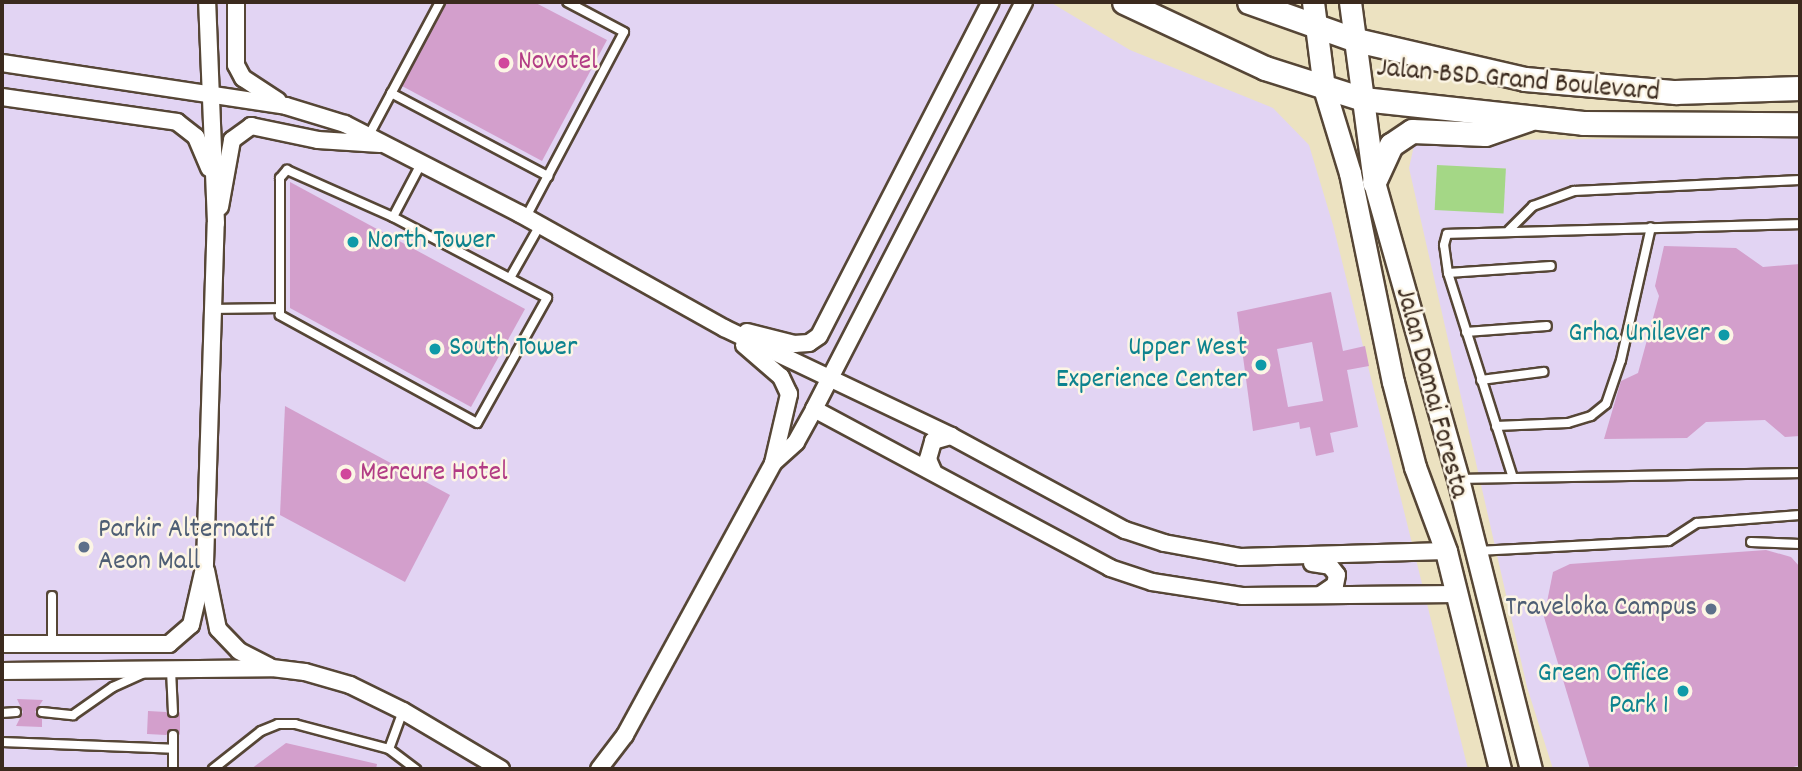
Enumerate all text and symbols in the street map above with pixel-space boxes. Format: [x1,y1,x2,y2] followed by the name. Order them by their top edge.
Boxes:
[518,46,598,80] place label: Novotel
[1375,53,1661,111] street label: Jalan BSD Grand Boulevard
[496,55,512,71] marker: Novotel
[367,225,495,259] place label: North Tower
[345,234,361,250] marker: North Tower
[1386,284,1474,502] street label: Jalan Damai Foresta
[1568,318,1710,352] place label: Grha Unilever
[1716,327,1732,343] marker: Grha Unilever
[449,332,577,366] place label: South Tower
[1056,332,1247,398] place label: Upper West Experience Center
[427,341,443,357] marker: South Tower
[1253,357,1269,373] marker: Upper West Experience Center
[360,457,508,491] place label: Mercure Hotel
[338,466,354,482] marker: Mercure Hotel
[98,514,274,580] place label: Parkir Alternatif Aeon Mall
[76,539,92,555] marker: Parkir Alternatif Aeon Mall
[1505,592,1697,626] place label: Traveloka Campus
[1703,601,1719,617] marker: Traveloka Campus
[1538,658,1669,724] place label: Green Office Park 1
[1675,683,1691,699] marker: Green Office Park 1

